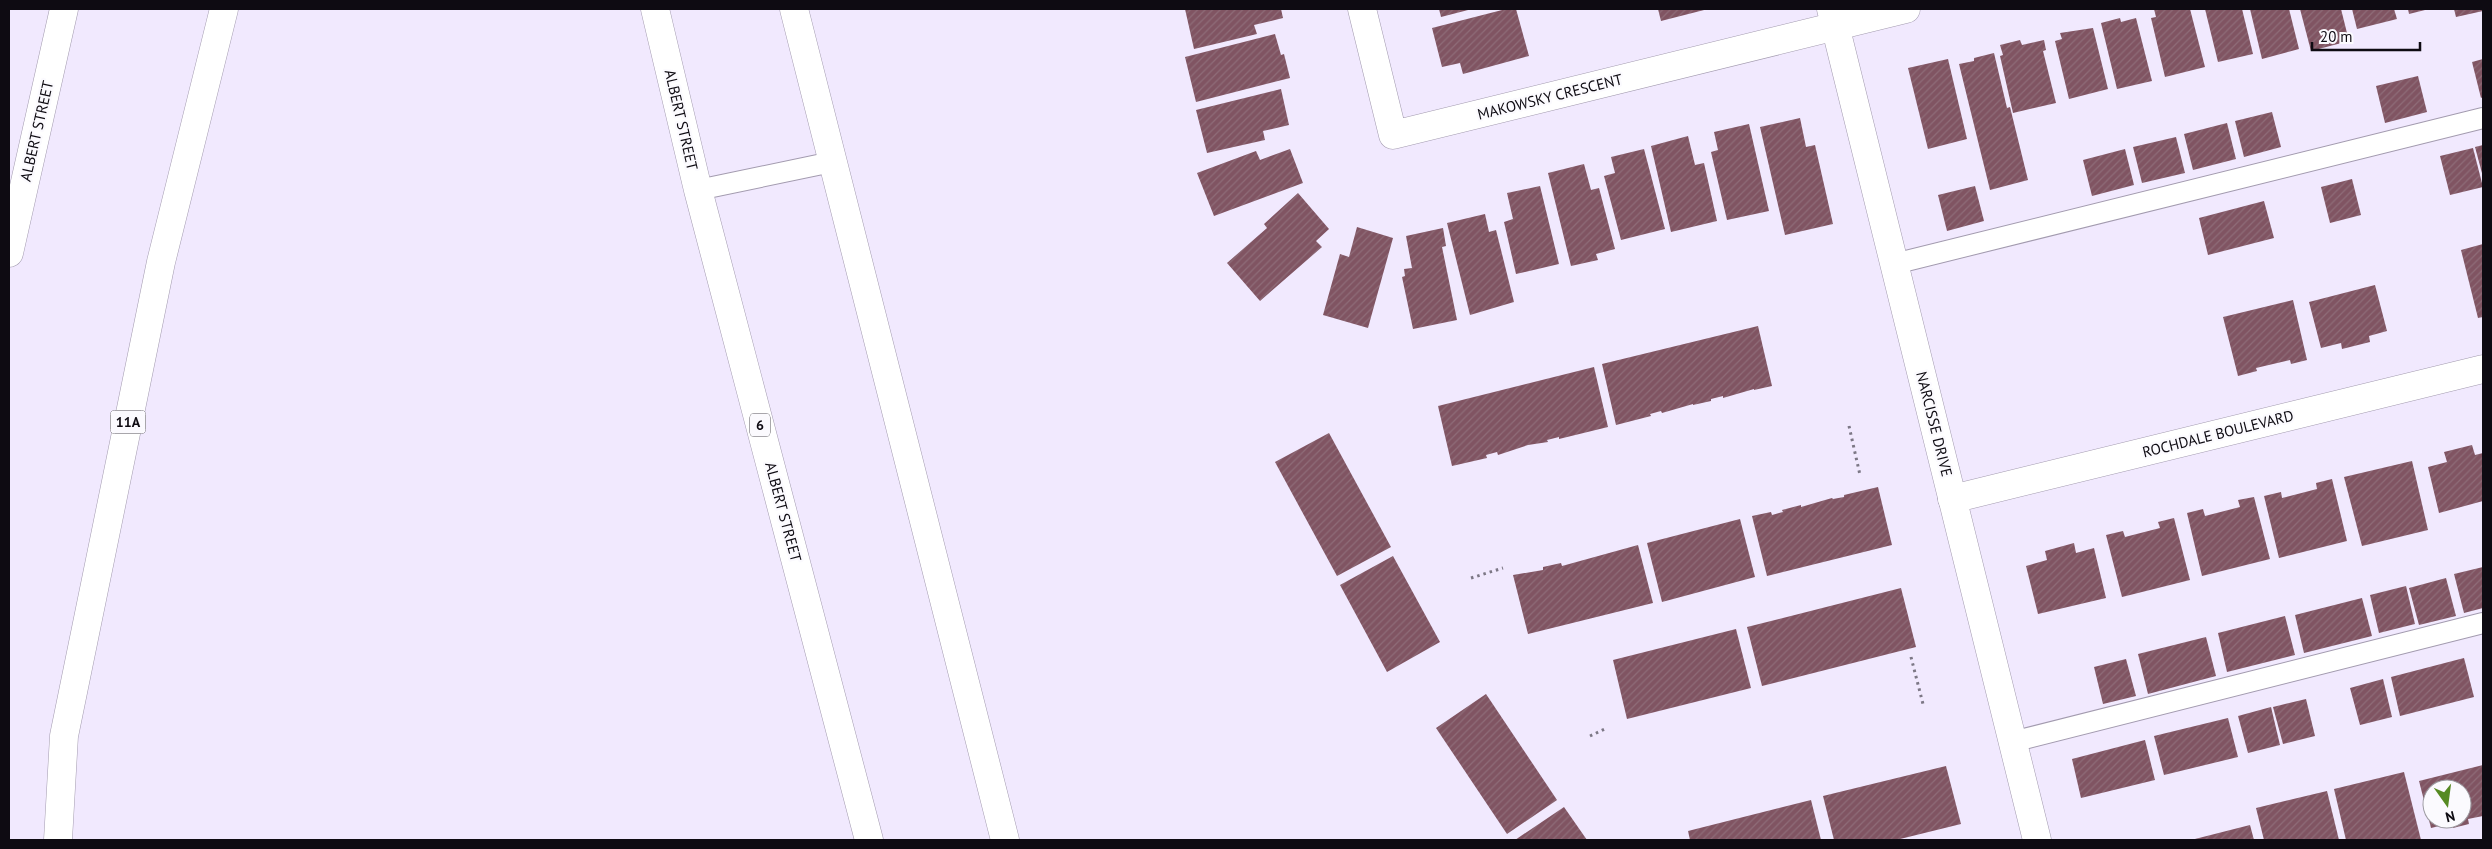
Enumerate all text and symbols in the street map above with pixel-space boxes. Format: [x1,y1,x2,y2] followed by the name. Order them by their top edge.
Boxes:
[2312,20,2420,52] scale bar
[2320,27,2353,46] text: 20 m
[661,68,702,173] street label: ALBERT STREET
[1475,69,1625,124] street label: MAKOWSKY CRESCENT
[16,78,57,183] street label: ALBERT STREET
[1912,369,1957,478] street label: NARCISSE DRIVE
[2140,406,2295,461] street label: ROCHDALE BOULEVARD
[110,411,146,434] road number: 11A
[750,414,770,436] road number: 6
[761,460,806,565] street label: ALBERT STREET
[2422,779,2472,829] north arrow
[2444,807,2457,826] text: N

